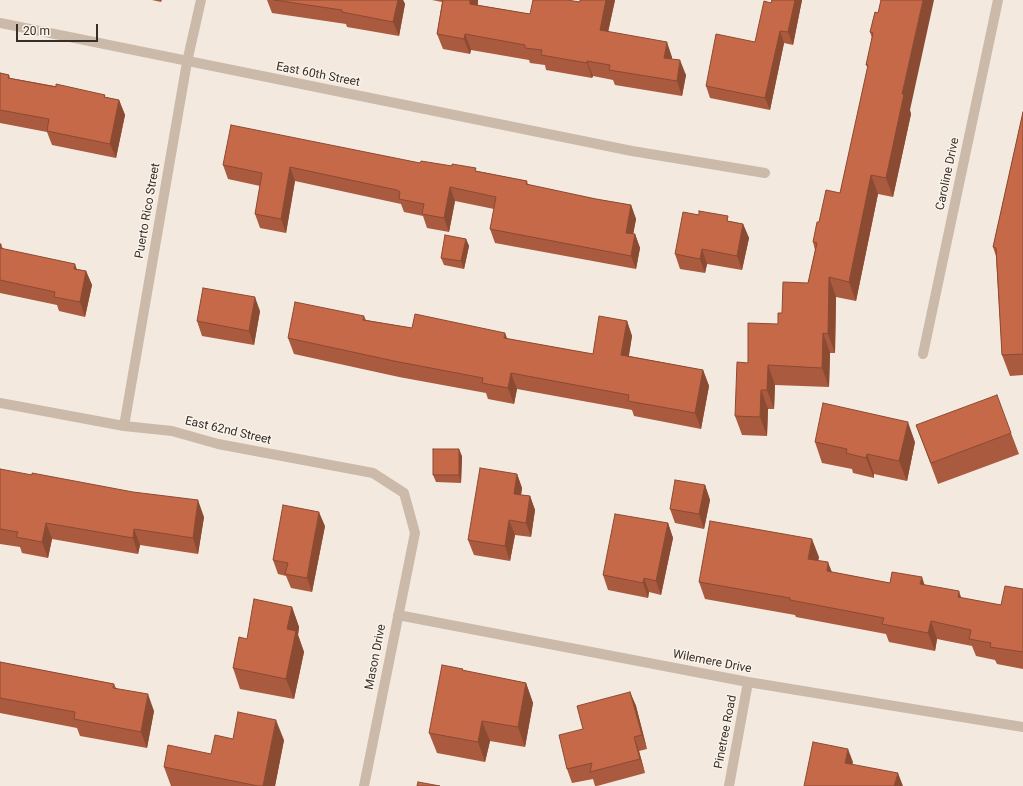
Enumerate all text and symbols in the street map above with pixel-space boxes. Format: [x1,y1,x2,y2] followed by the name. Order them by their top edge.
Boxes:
[18,16,100,42] scale bar
[23,24,50,38] text: 20 m
[275,60,361,90] street label: East 60th Street
[933,136,963,212] street label: Caroline Drive
[133,162,163,260] street label: Puerto Rico Street
[184,414,272,448] street label: East 62nd Street
[363,623,389,691] street label: Mason Drive
[671,647,753,677] street label: Wilemere Drive
[712,694,740,770] street label: Pinetree Road

